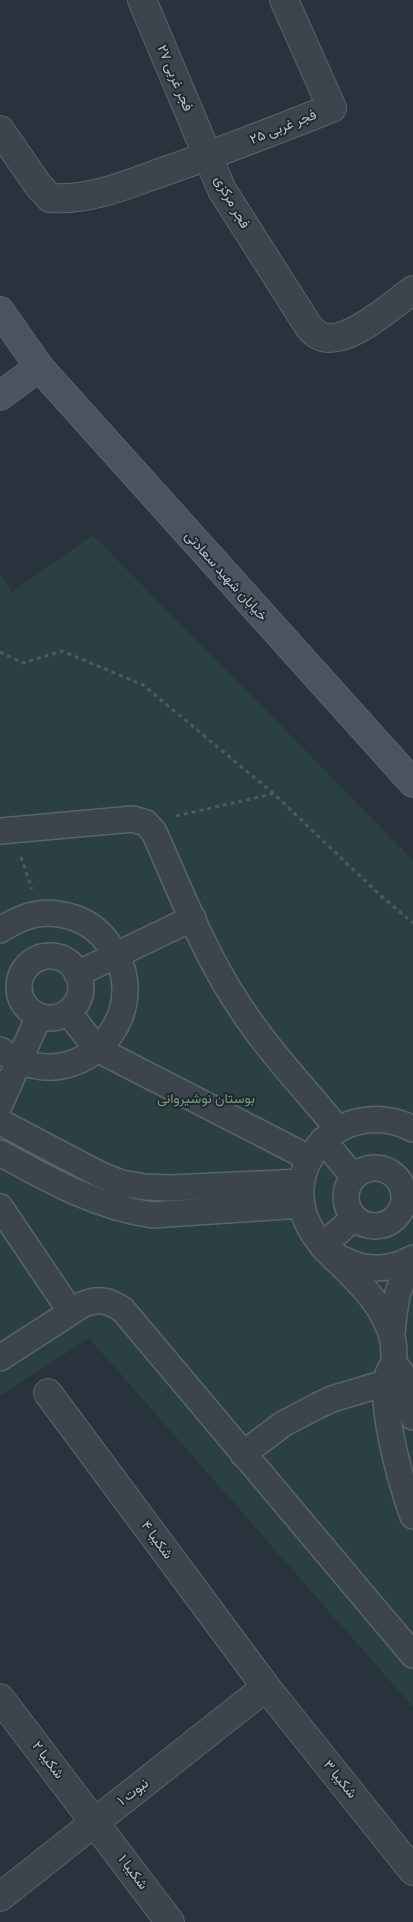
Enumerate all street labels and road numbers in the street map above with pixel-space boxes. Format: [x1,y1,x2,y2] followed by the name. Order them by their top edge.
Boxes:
[153,42,197,114] street label: فجر غربی ۲۷
[247,106,319,148] street label: فجر غربی ۲۵
[211,173,253,231] street label: فجر مرکزی
[181,527,271,625] street label: خیابان شهید سعادتی
[138,1518,176,1562] street label: شکیبا ۴
[28,1738,68,1782] street label: شکیبا ۲
[319,1756,361,1802] street label: شکیبا ۳
[114,1775,152,1809] street label: نبوت ۱
[114,1851,152,1893] street label: شکیبا ۱

